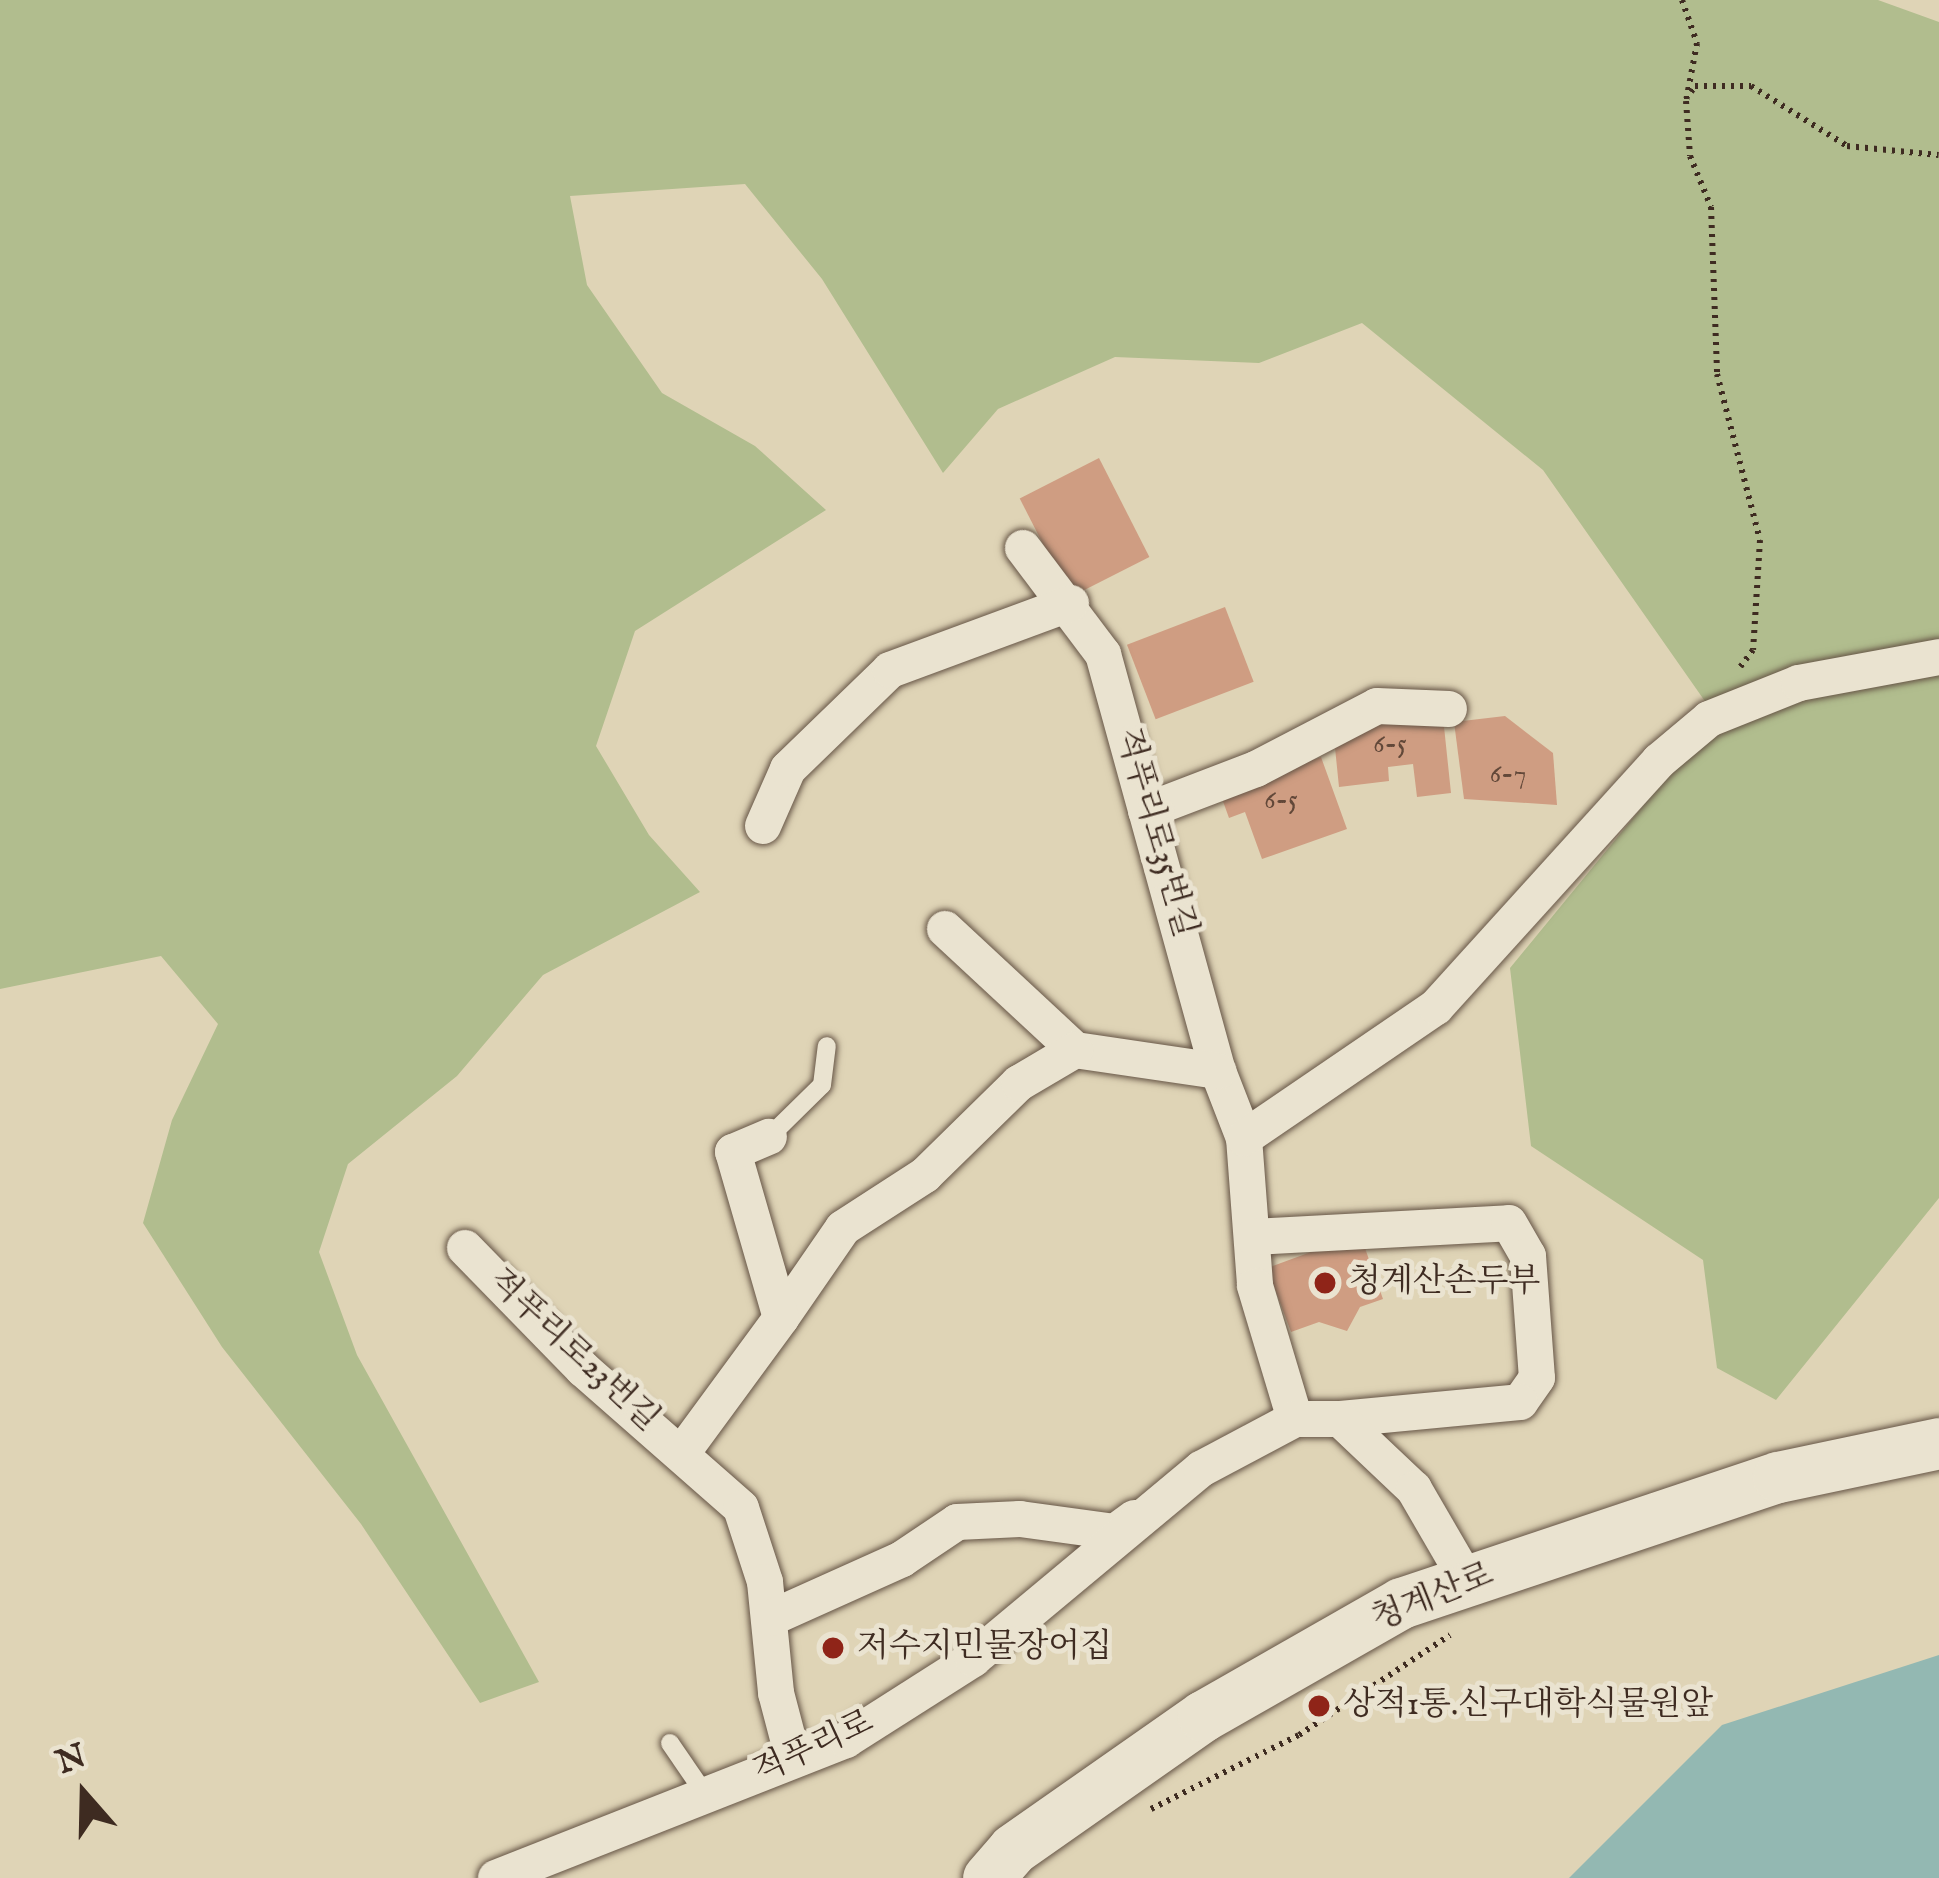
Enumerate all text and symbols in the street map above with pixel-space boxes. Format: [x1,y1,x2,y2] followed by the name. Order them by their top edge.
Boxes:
[1106,724,1204,942] street label: 적푸리로35번길
[1373,730,1407,762] house number: 6-5
[1490,760,1526,792] house number: 6-7
[1264,786,1298,818] house number: 6-5
[479,1262,667,1440] street label: 적푸리로23번길
[1349,1263,1540,1303] place label: 청계산손두부
[1312,1270,1338,1296] marker: 청계산손두부
[1366,1556,1500,1640] street label: 청계산로
[857,1628,1112,1668] place label: 저수지민물장어집
[820,1635,846,1661] marker: 저수지민물장어집
[1343,1686,1713,1726] place label: 상적1통.신구대학식물원앞
[1306,1693,1332,1719] marker: 상적1통.신구대학식물원앞
[748,1703,880,1793] street label: 적푸리로
[24,1734,144,1854] north arrow
[51,1736,92,1785] text: N

